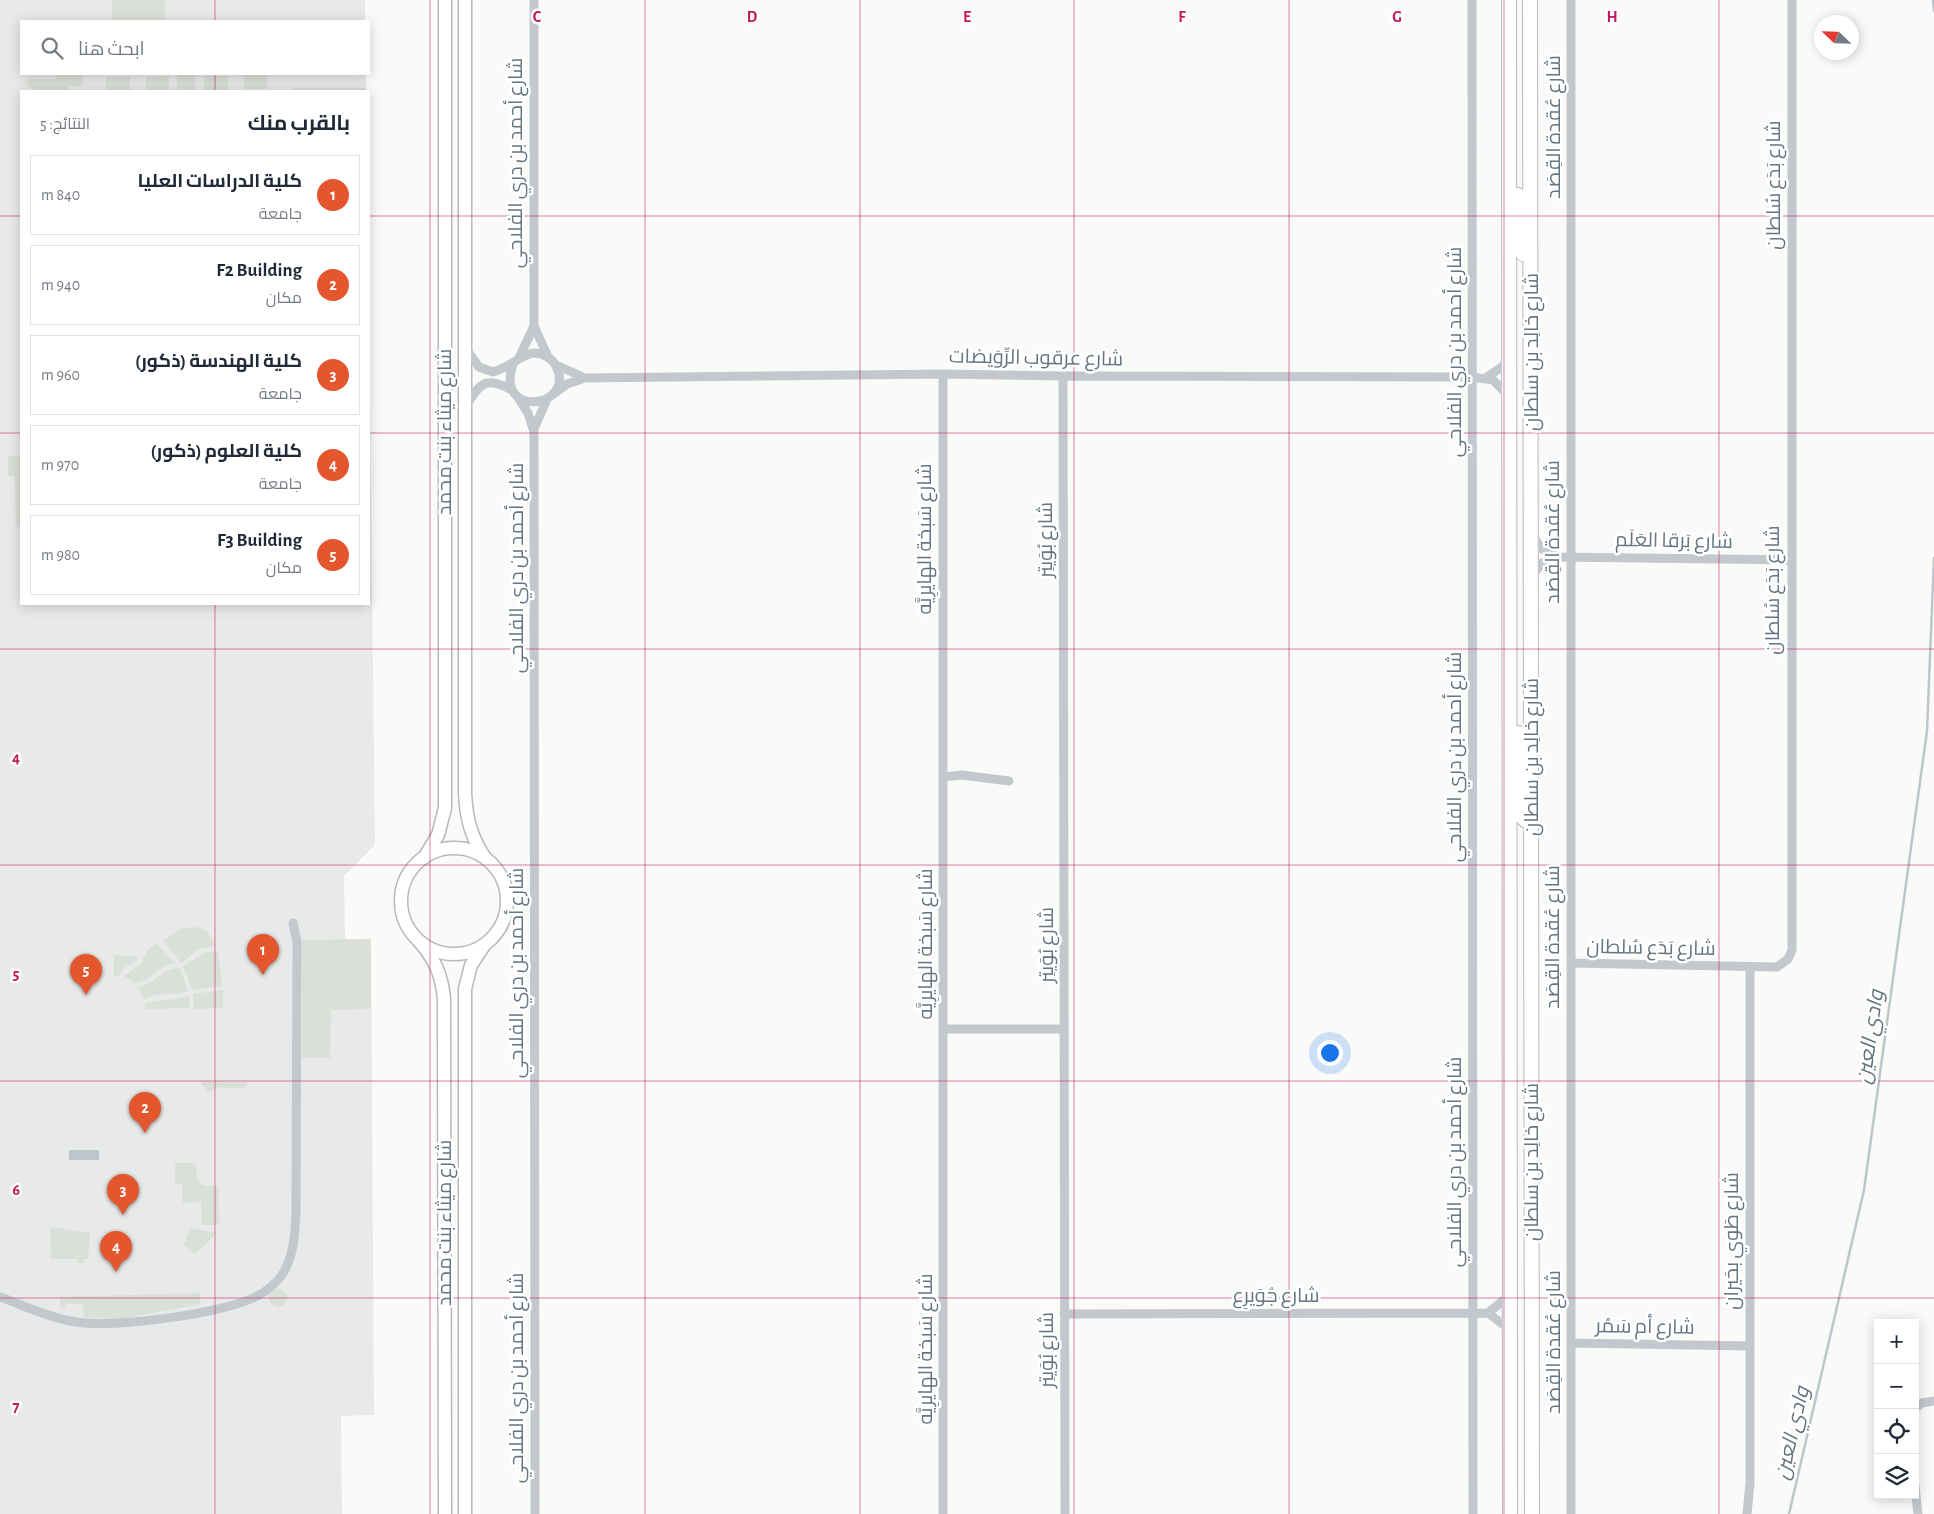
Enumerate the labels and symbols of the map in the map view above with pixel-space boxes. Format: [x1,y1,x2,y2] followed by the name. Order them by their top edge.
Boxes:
[533,9,542,25] text: C
[747,9,758,25] text: D
[963,9,971,25] text: E
[1178,9,1186,25] text: F
[1392,9,1402,25] text: G
[1606,9,1618,25] text: H
[1814,15,1859,60] north arrow
[1544,55,1567,199] street label: شارع عُقدة القِصَد
[503,58,531,268] street label: شارع أحمد بن دري الفلاحي
[1764,120,1787,250] street label: شارع بَدَع سُلطان
[1442,247,1470,457] street label: شارع أحمد بن دري الفلاحي
[1522,273,1545,431] street label: شارع خالِد بن سلطان
[949,345,1123,373] street label: شارع عرقوب الرِّوَيضات
[435,349,458,515] street label: شارع ميثاء بنت محمد
[1543,460,1566,604] street label: شارع عُقدة القِصَد
[504,463,532,673] street label: شارع أحمد بن دري الفلاحي
[915,463,938,615] street label: شارع سَبخة الهايرِيَّه
[1036,502,1059,579] street label: شارع بُوَيتِر
[1763,525,1786,655] street label: شارع بَدَع سُلطان
[1615,529,1733,555] street label: شارع بَرقا العَلَم
[1442,652,1470,862] street label: شارع أحمد بن دري الفلاحي
[1522,678,1545,836] street label: شارع خالِد بن سلطان
[12,750,20,766] text: 4
[1543,865,1566,1009] street label: شارع عُقدة القِصَد
[504,868,532,1078] street label: شارع أحمد بن دري الفلاحي
[916,868,939,1020] street label: شارع سَبخة الهايرِيَّه
[1037,907,1060,984] street label: شارع بُوَيتِر
[247,934,279,975] pin: 1
[1586,937,1716,962] street label: شارع بَدَع سُلطان
[70,954,102,995] pin: 5
[13,966,20,982] text: 5
[1853,987,1893,1086] water label: وادي العين
[1317,1040,1343,1066] your location
[1442,1057,1470,1267] street label: شارع أحمد بن دري الفلاحي
[1522,1083,1545,1241] street label: شارع خالِد بن سلطان
[129,1092,161,1133] pin: 2
[435,1140,458,1306] street label: شارع ميثاء بنت محمد
[1722,1172,1747,1310] street label: شارع طَوي بحَيران
[107,1174,139,1215] pin: 3
[12,1182,20,1198] text: 6
[100,1231,132,1272] pin: 4
[1544,1270,1567,1414] street label: شارع عُقدة القِصَد
[504,1273,532,1483] street label: شارع أحمد بن دري الفلاحي
[916,1273,939,1425] street label: شارع سَبخة الهايرِيَّه
[1232,1286,1320,1309] street label: شارع جُوَيرِع
[1037,1312,1060,1389] street label: شارع بُوَيتِر
[1594,1313,1695,1341] street label: شارع أم سَمُر
[1771,1383,1819,1483] water label: وادي العين
[13,1399,20,1415] text: 7

